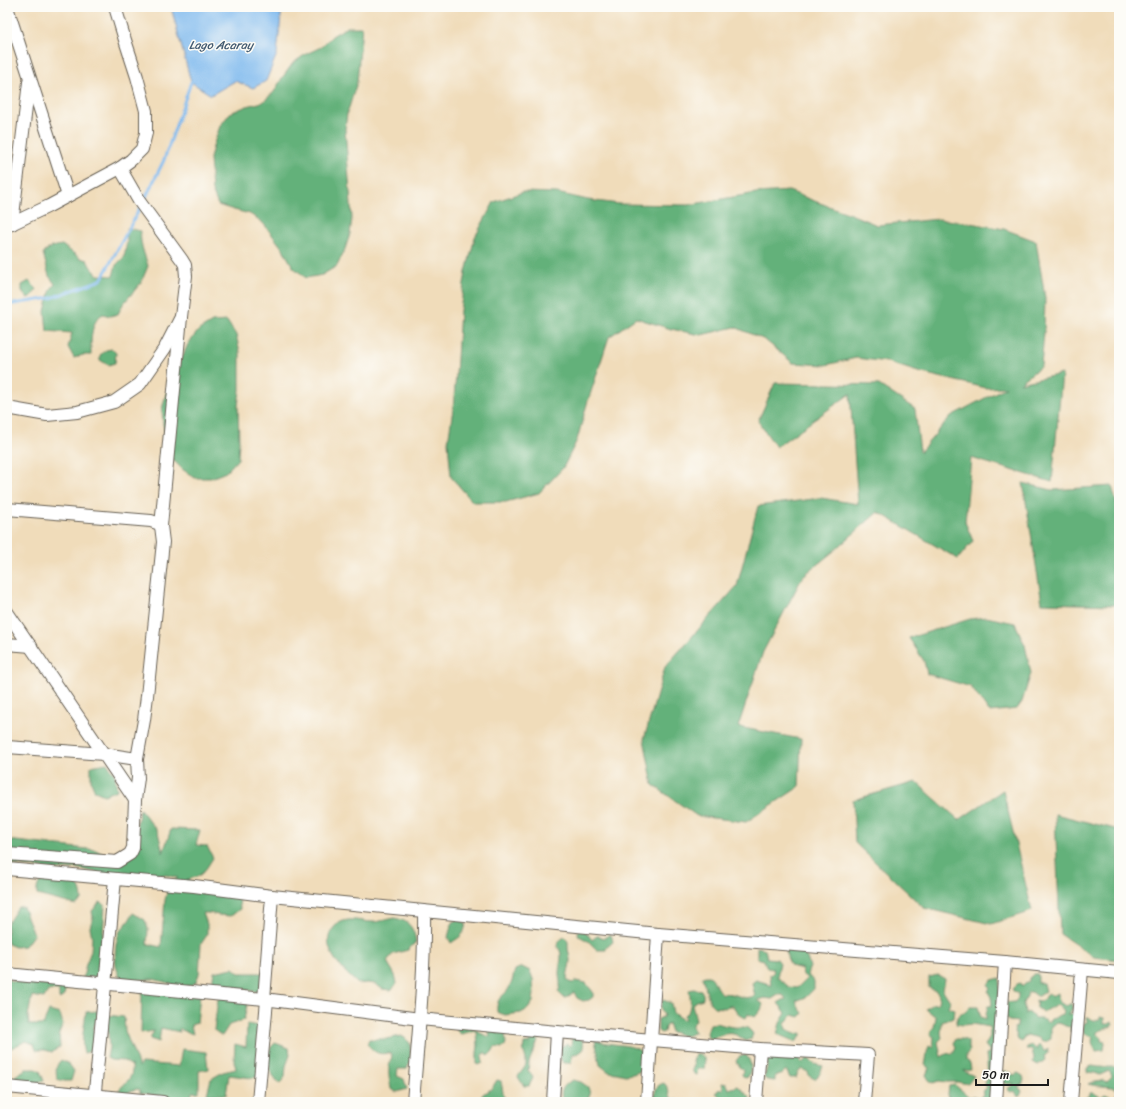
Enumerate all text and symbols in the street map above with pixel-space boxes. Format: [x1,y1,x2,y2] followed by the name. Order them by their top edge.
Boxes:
[189,34,255,56] water label: Lago Acaray
[976,1061,1048,1087] scale bar
[982,1064,1009,1086] text: 50 m

